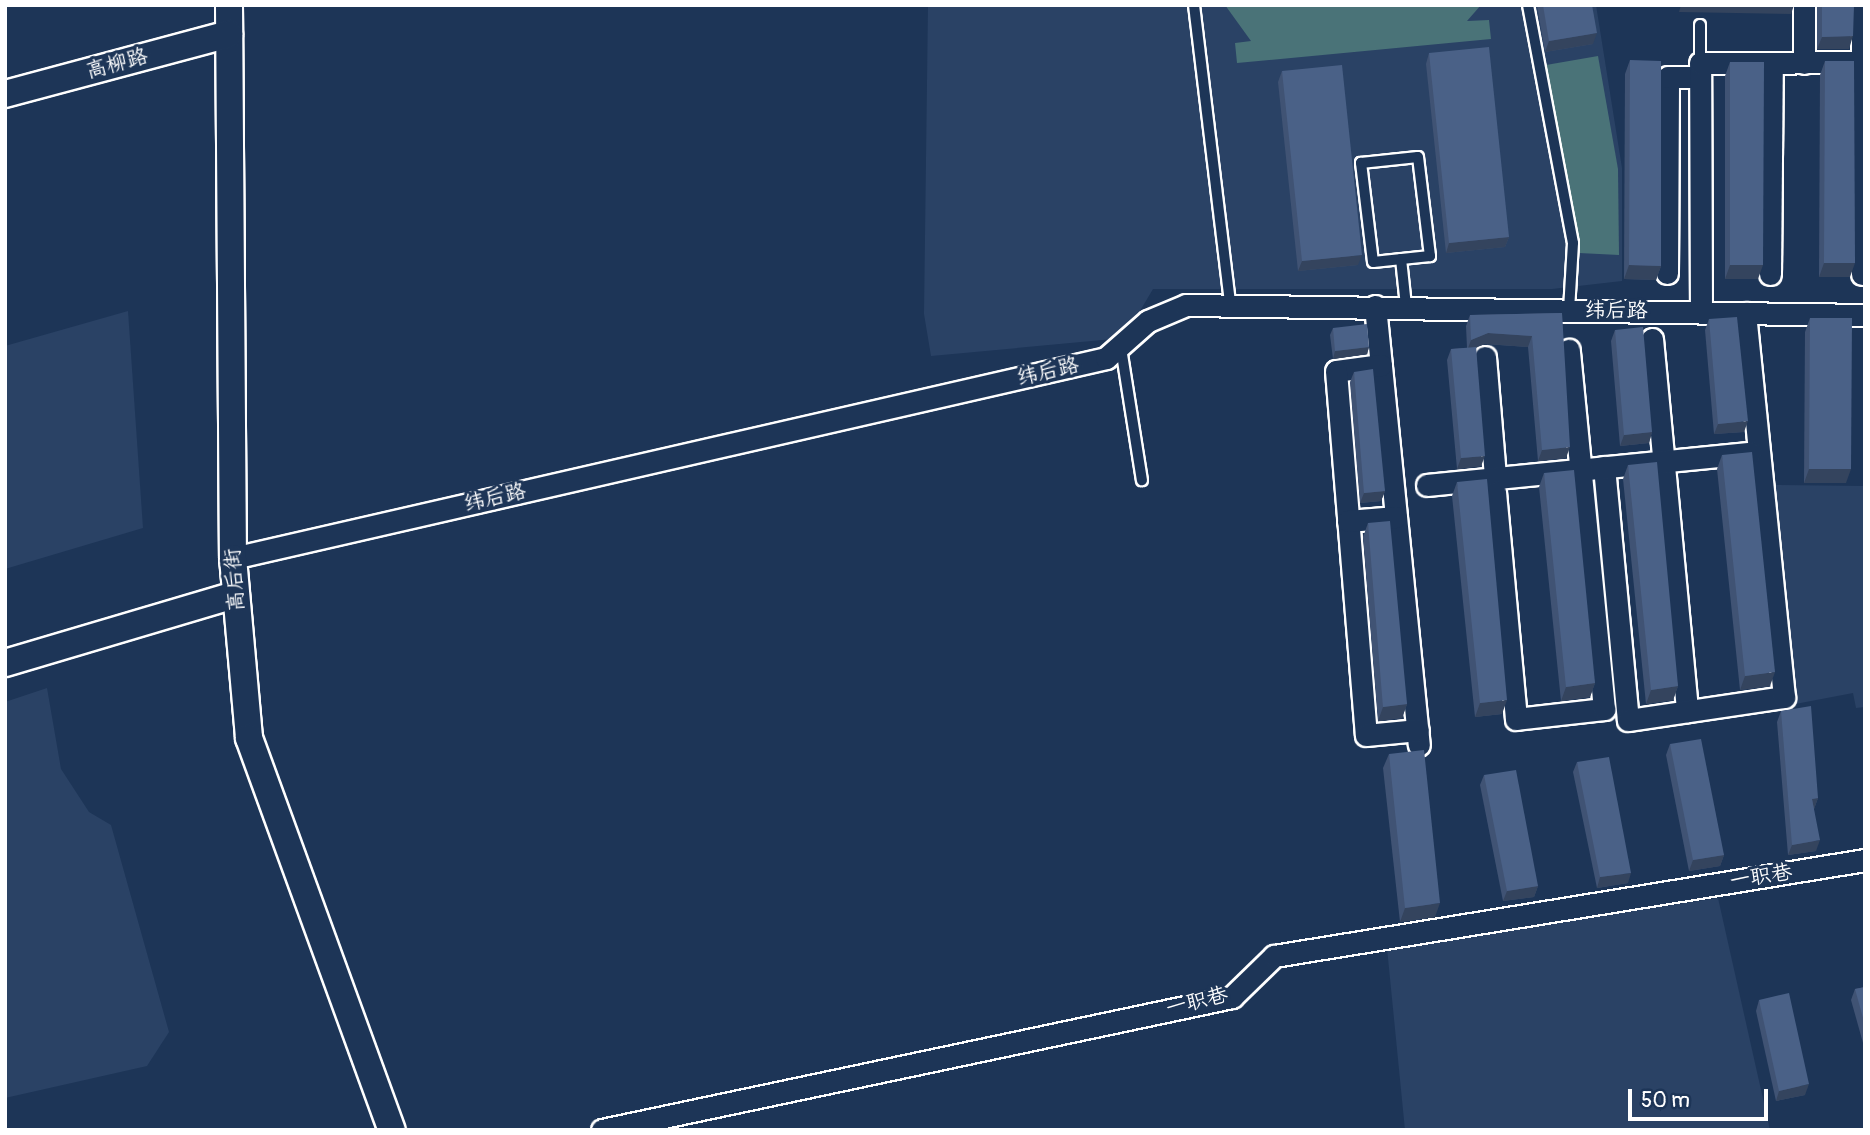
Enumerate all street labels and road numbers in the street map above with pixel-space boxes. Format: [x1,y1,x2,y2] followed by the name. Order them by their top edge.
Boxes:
[83,44,151,84] street label: 高柳路
[1584,298,1648,324] street label: 纬后路
[1014,353,1082,391] street label: 纬后路
[461,479,529,517] street label: 纬后路
[220,548,250,612] street label: 高后街
[1728,860,1794,894] street label: 一职巷
[1163,982,1231,1022] street label: 一职巷

